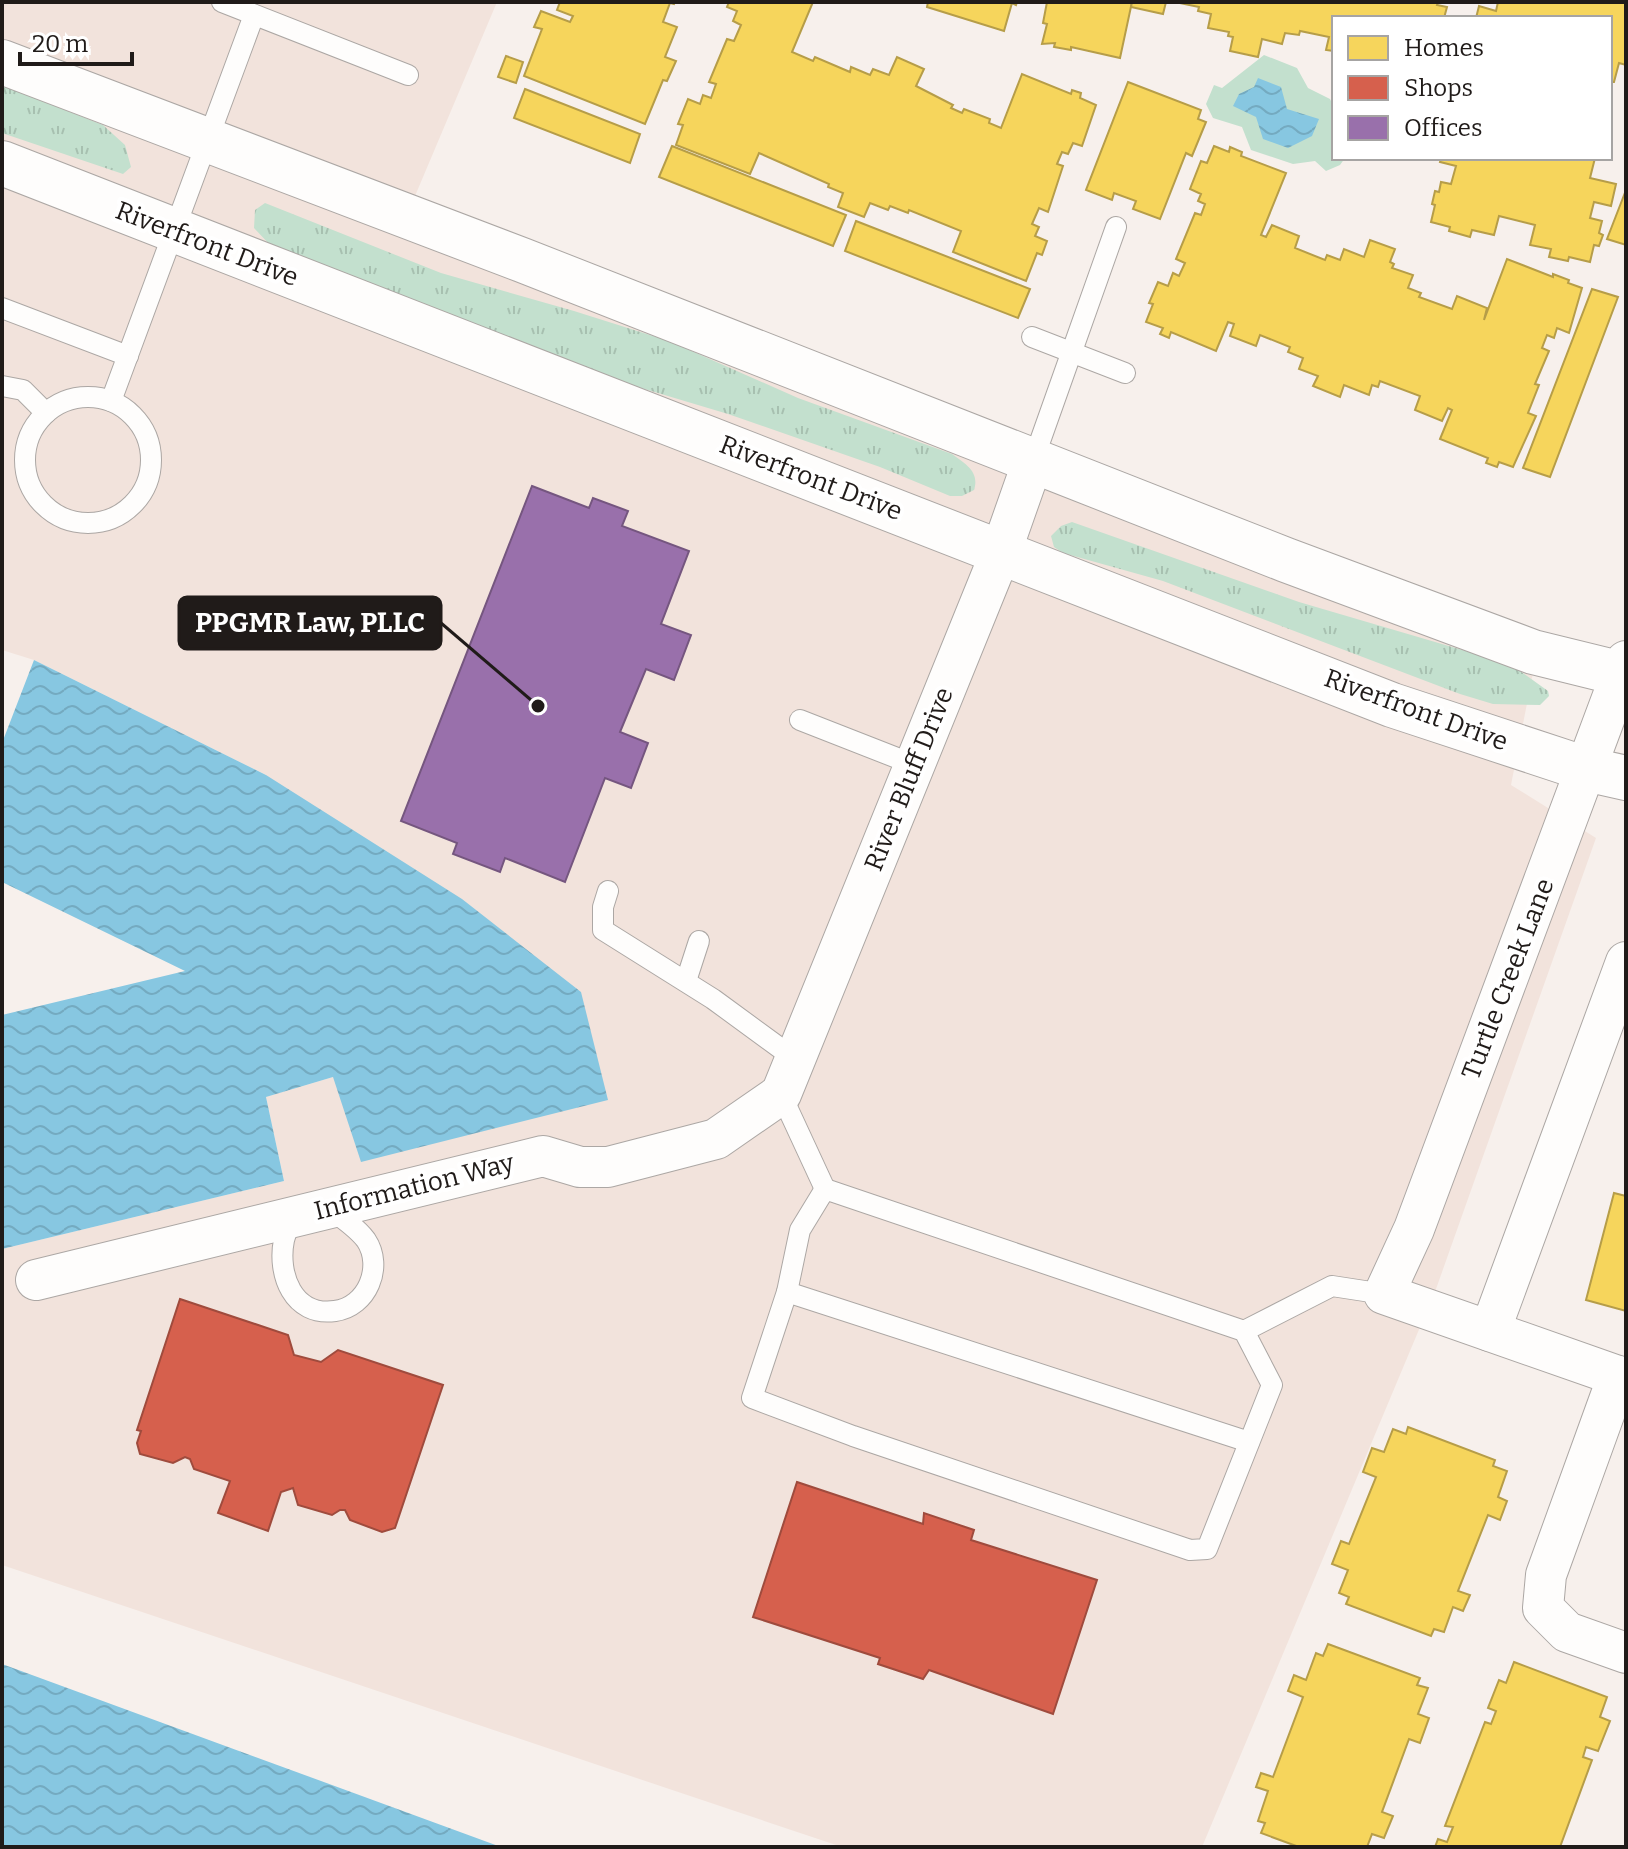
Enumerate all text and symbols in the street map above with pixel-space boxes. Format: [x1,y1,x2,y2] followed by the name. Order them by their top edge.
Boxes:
[20,16,132,66] scale bar
[1332,16,1612,160] legend
[32,30,88,58] text: 20 m
[1404,34,1484,62] text: Homes
[1404,74,1473,102] text: Shops
[1404,114,1482,142] text: Offices
[111,195,303,293] street label: Riverfront Drive
[715,429,907,527] street label: Riverfront Drive
[179,597,441,649] callout: PPGMR Law, PLLC
[195,606,425,639] text: PPGMR Law, PLLC
[1320,662,1512,758] street label: Riverfront Drive
[858,683,960,875] street label: River Bluff Drive
[1455,874,1561,1084] street label: Turtle Creek Lane
[311,1147,517,1227] street label: Information Way

